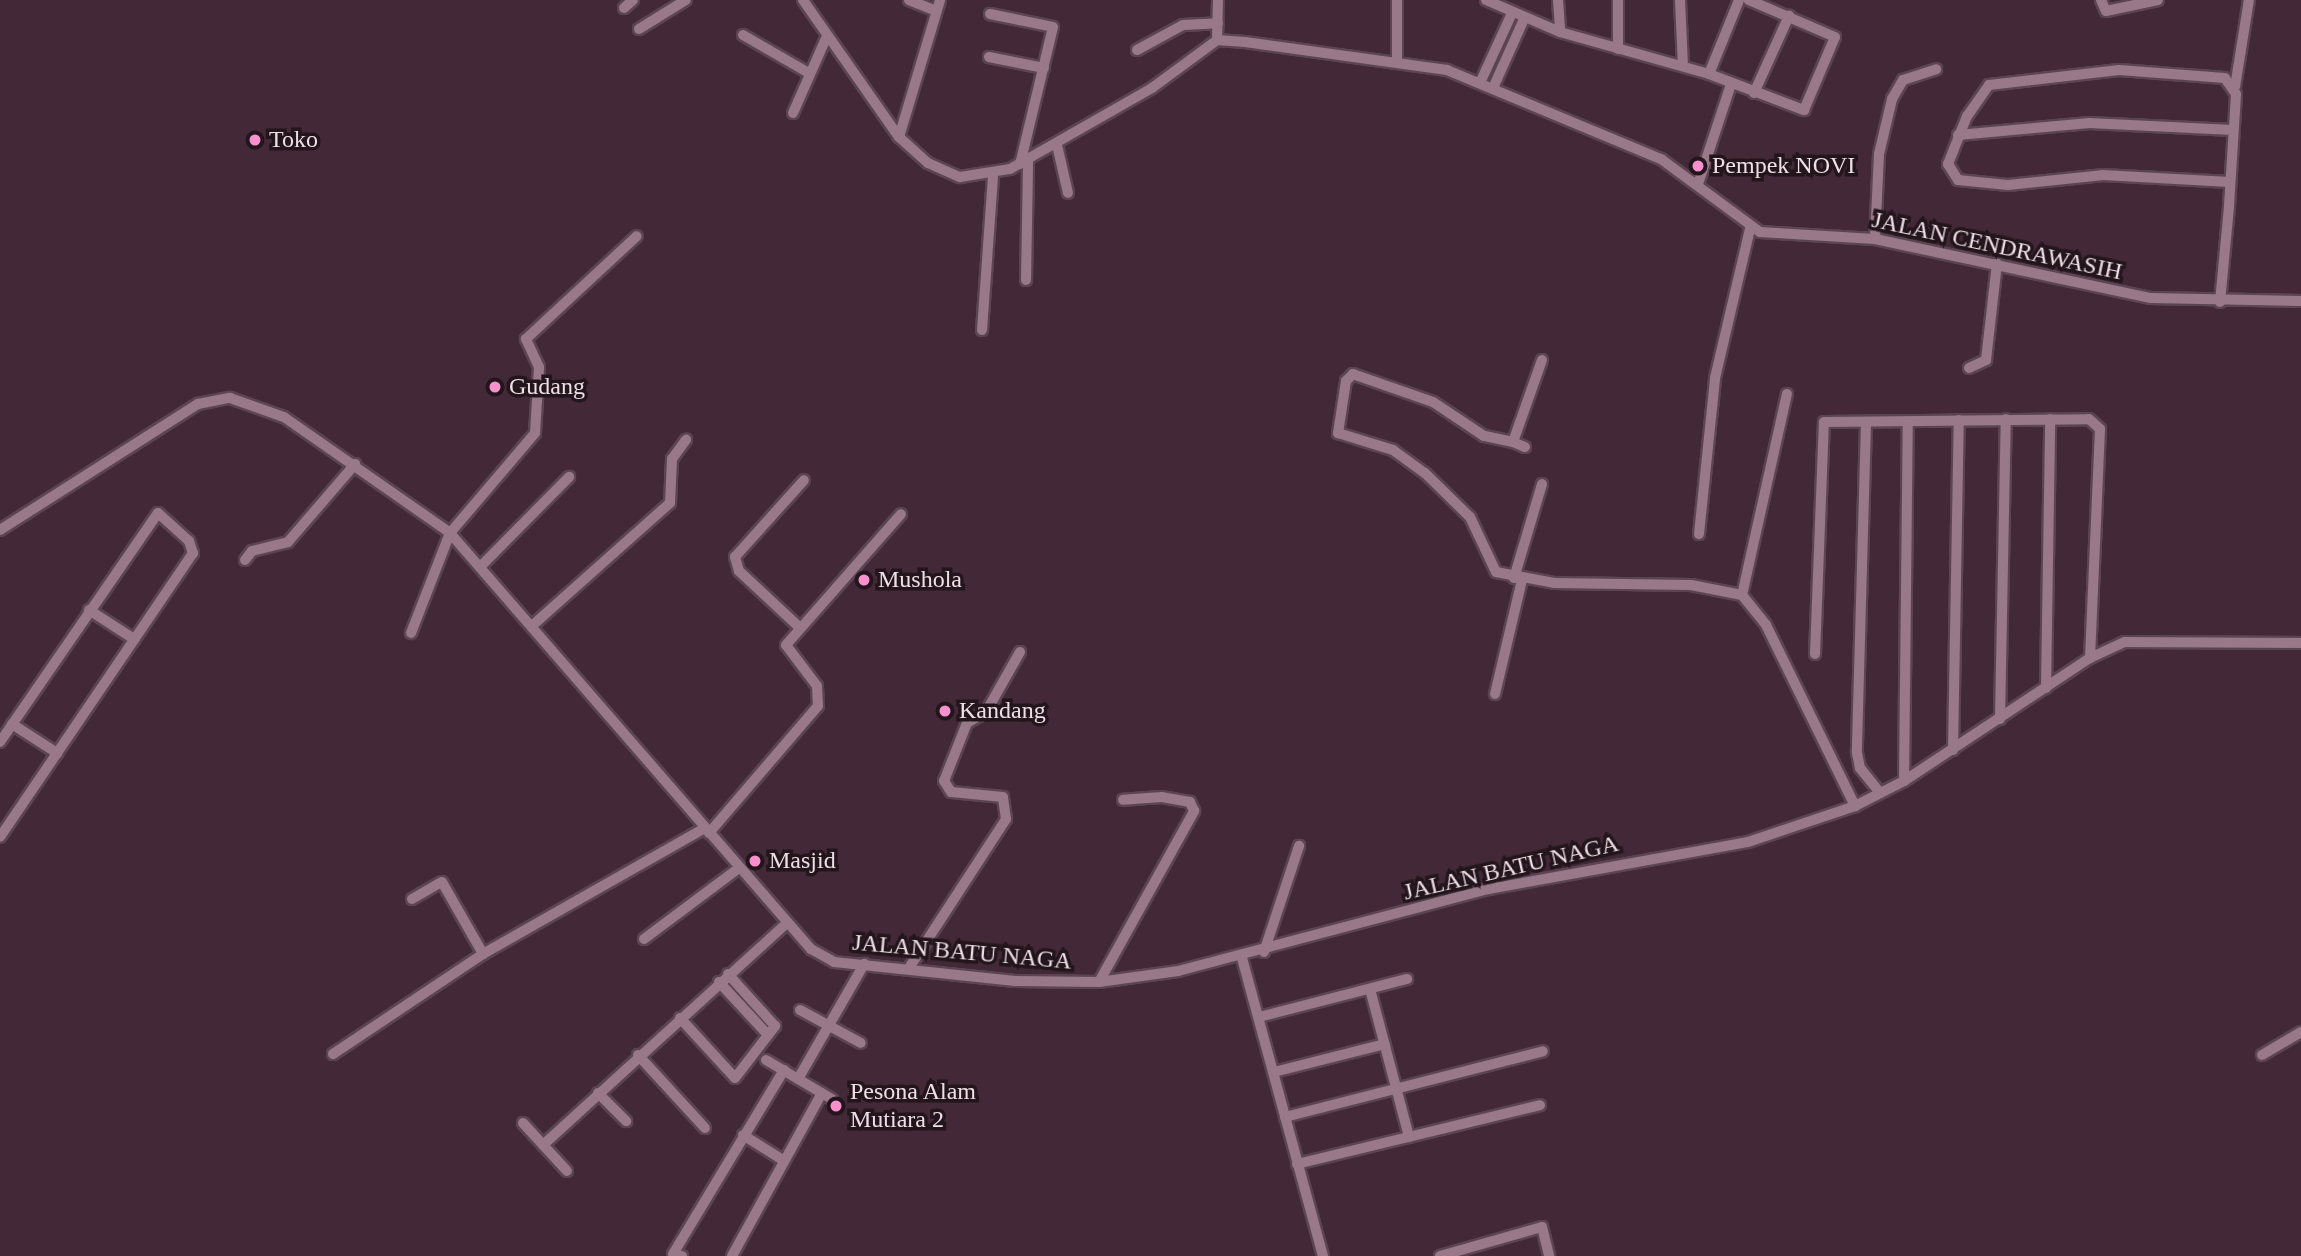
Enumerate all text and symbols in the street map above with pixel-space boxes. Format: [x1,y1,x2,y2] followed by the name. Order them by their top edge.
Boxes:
[269,126,318,154] place label: Toko
[247,132,263,148] marker: Toko
[1712,152,1855,180] place label: Pempek NOVI
[1690,158,1706,174] marker: Pempek NOVI
[1869,205,2125,287] street label: JALAN CENDRAWASIH
[509,373,585,401] place label: Gudang
[487,379,503,395] marker: Gudang
[878,566,962,594] place label: Mushola
[856,572,872,588] marker: Mushola
[959,697,1046,725] place label: Kandang
[937,703,953,719] marker: Kandang
[1401,829,1621,907] street label: JALAN BATU NAGA
[769,847,836,875] place label: Masjid
[747,853,763,869] marker: Masjid
[851,928,1073,976] street label: JALAN BATU NAGA
[850,1078,977,1134] place label: Pesona Alam Mutiara 2
[828,1098,844,1114] marker: Pesona Alam Mutiara 2

